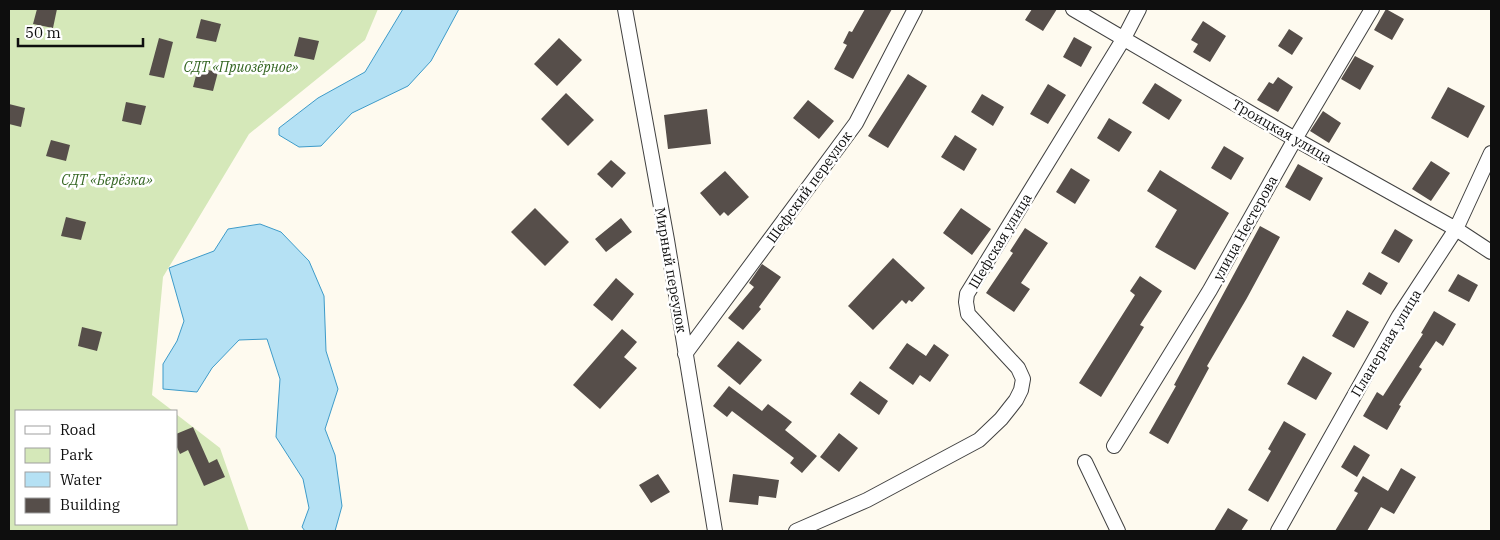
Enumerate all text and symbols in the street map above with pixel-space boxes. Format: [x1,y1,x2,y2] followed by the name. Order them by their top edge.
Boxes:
[18,15,142,47] scale bar
[25,23,61,42] text: 50 m
[183,58,299,76] park label: СДТ «Приозёрное»
[1229,95,1336,167] street label: Троицкая улица
[762,128,856,246] street label: Шефский переулок
[61,171,153,189] park label: СДТ «Берёзка»
[1209,172,1282,284] street label: улица Нестерова
[964,190,1036,292] street label: Шефская улица
[651,206,691,334] street label: Мирный переулок
[1347,286,1425,400] street label: Планерная улица
[15,410,178,525] legend
[60,420,96,439] text: Road
[60,445,93,464] text: Park
[60,470,102,489] text: Water
[60,495,120,514] text: Building

